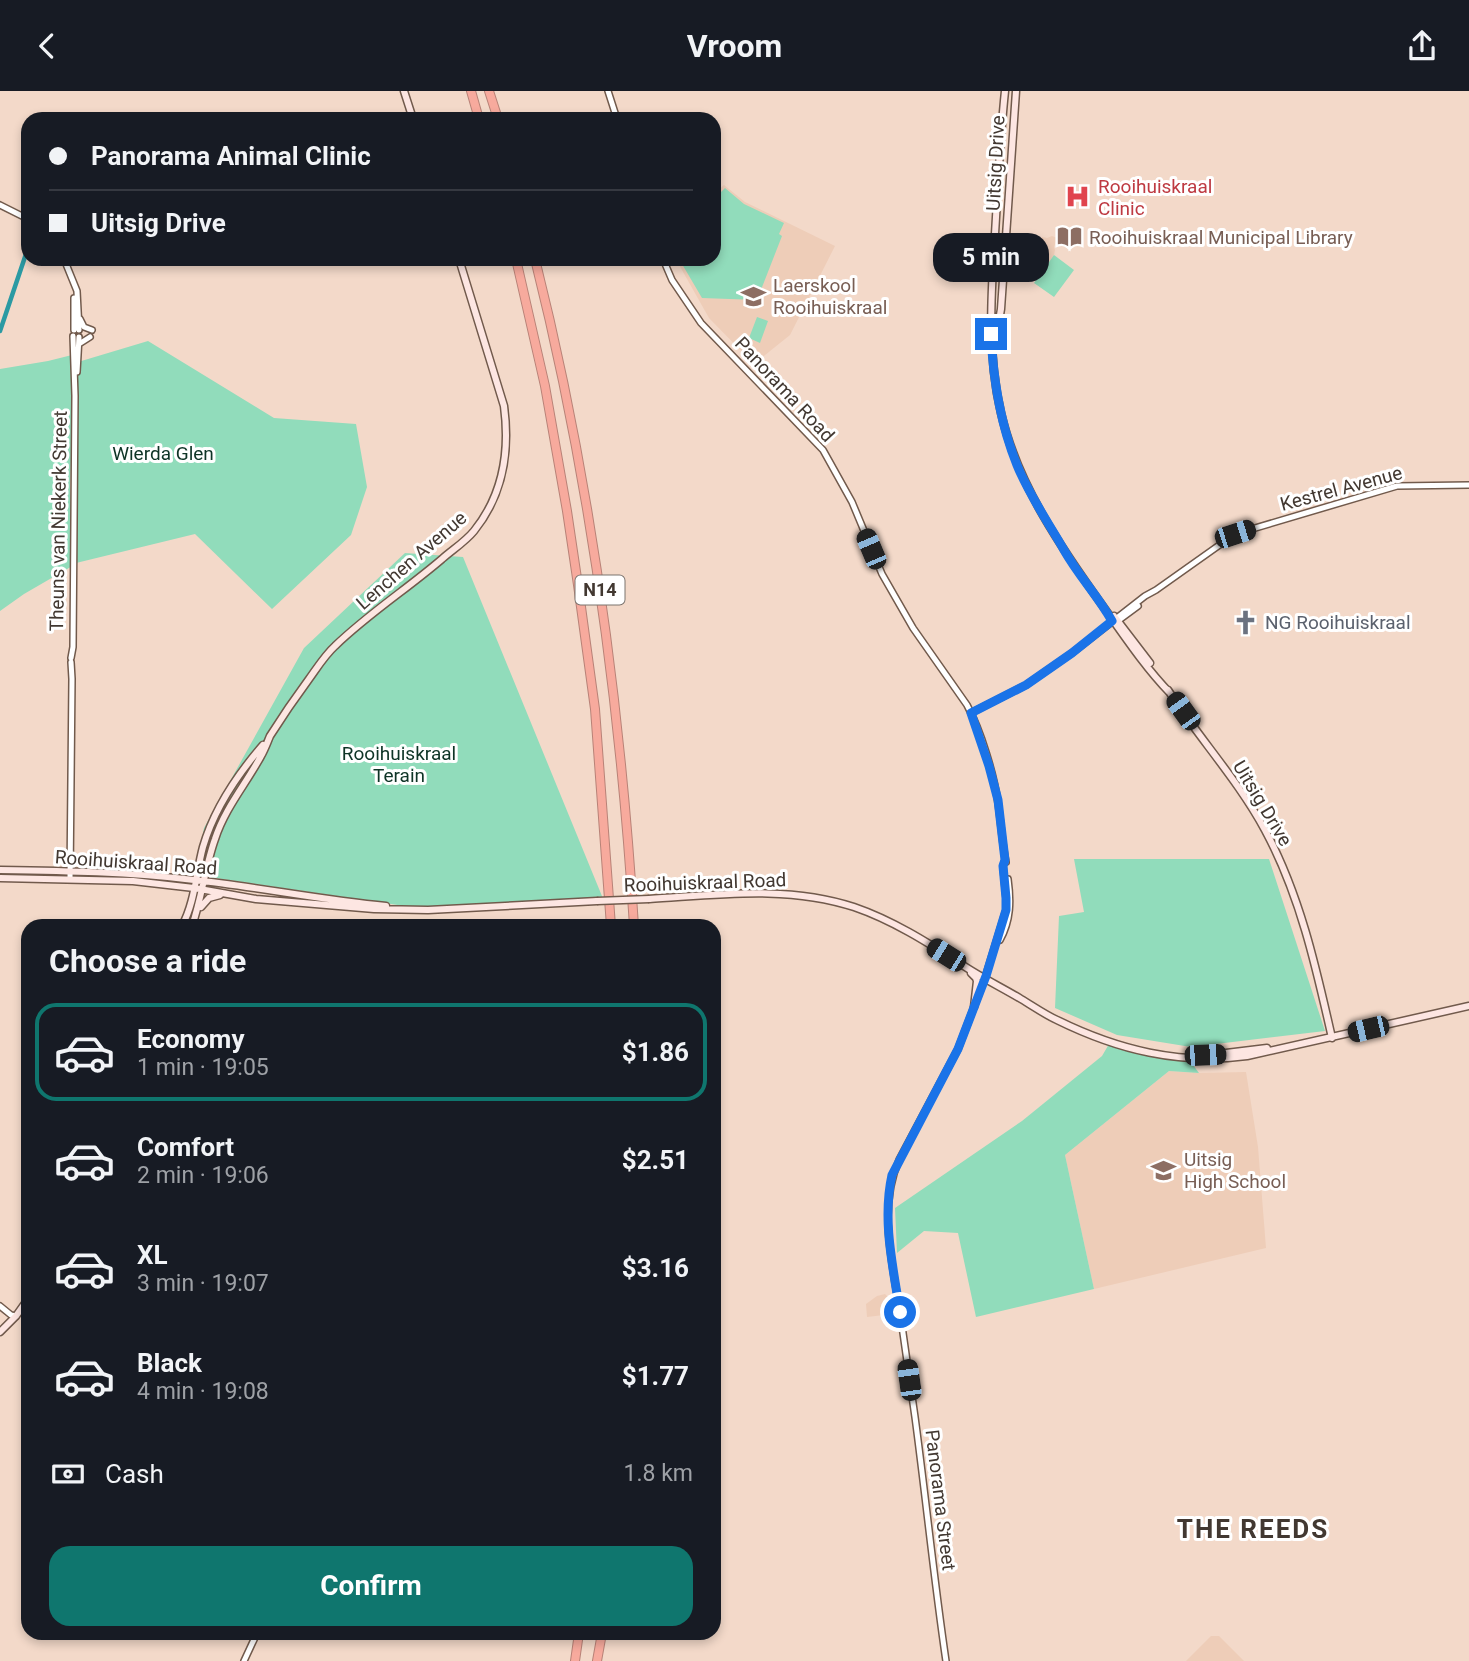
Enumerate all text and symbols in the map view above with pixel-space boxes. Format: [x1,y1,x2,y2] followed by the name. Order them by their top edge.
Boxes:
[28,27,66,65] icon: back
[687,27,782,65] text: Vroom
[1403,27,1441,65] icon: share
[982,115,1009,211] street label: Uitsig Drive
[91,141,371,171] text: Panorama Animal Clinic
[1098,175,1212,220] place label: Rooihuiskraal Clinic
[1064,183,1092,211] hospital icon: Rooihuiskraal Clinic
[91,208,226,238] text: Uitsig Drive
[1055,223,1083,251] library icon: Rooihuiskraal Municipal Library
[1089,226,1353,249] place label: Rooihuiskraal Municipal Library
[933,233,1049,281] callout: 5 min
[962,244,1020,271] text: 5 min
[773,274,887,319] place label: Laerskool Rooihuiskraal
[739,282,767,310] school or university icon: Laerskool Rooihuiskraal
[975,318,1007,350] route end
[730,332,839,447] street label: Panorama Road
[45,410,72,632] street label: Theuns van Niekerk Street
[112,442,214,465] park label: Wierda Glen
[1278,461,1405,516] street label: Kestrel Avenue
[351,506,471,615] street label: Lenchen Avenue
[1212,518,1259,550] car
[854,526,889,572] car
[576,576,624,605] road number: N14
[1231,608,1259,636] church icon: NG Rooihuiskraal
[1265,611,1411,634] place label: NG Rooihuiskraal
[1163,688,1204,734] car
[342,742,456,787] park label: Rooihuiskraal Terain
[1228,756,1297,850] street label: Uitsig Drive
[54,845,218,880] street label: Rooihuiskraal Road
[623,868,787,897] street label: Rooihuiskraal Road
[923,935,970,975] car
[49,942,246,980] text: Choose a ride
[1346,1014,1391,1044] car
[53,1021,116,1084] icon: car
[137,1024,244,1054] text: Economy
[622,1037,689,1067] text: $1.86
[1184,1044,1227,1066] car
[137,1054,269,1081] text: 1 min · 19:05
[53,1129,116,1192] icon: car
[137,1132,234,1162] text: Comfort
[622,1145,689,1175] text: $2.51
[1184,1148,1286,1193] place label: Uitsig High School
[1150,1156,1178,1184] school or university icon: Uitsig High School
[137,1162,269,1189] text: 2 min · 19:06
[53,1237,116,1300] icon: car
[137,1240,168,1270] text: XL
[622,1253,689,1283] text: $3.16
[137,1270,269,1297] text: 3 min · 19:07
[884,1296,916,1328] route start
[53,1345,116,1408] icon: car
[137,1348,202,1378] text: Black
[896,1358,923,1402] car
[622,1361,689,1391] text: $1.77
[137,1378,269,1405] text: 4 min · 19:08
[920,1428,961,1572] street label: Panorama Street
[49,1455,87,1493] icon: cash
[105,1459,164,1489] text: Cash
[624,1460,693,1487] text: 1.8 km
[1177,1514,1329,1544] district label: THE REEDS
[49,1546,693,1626] button: Confirm

